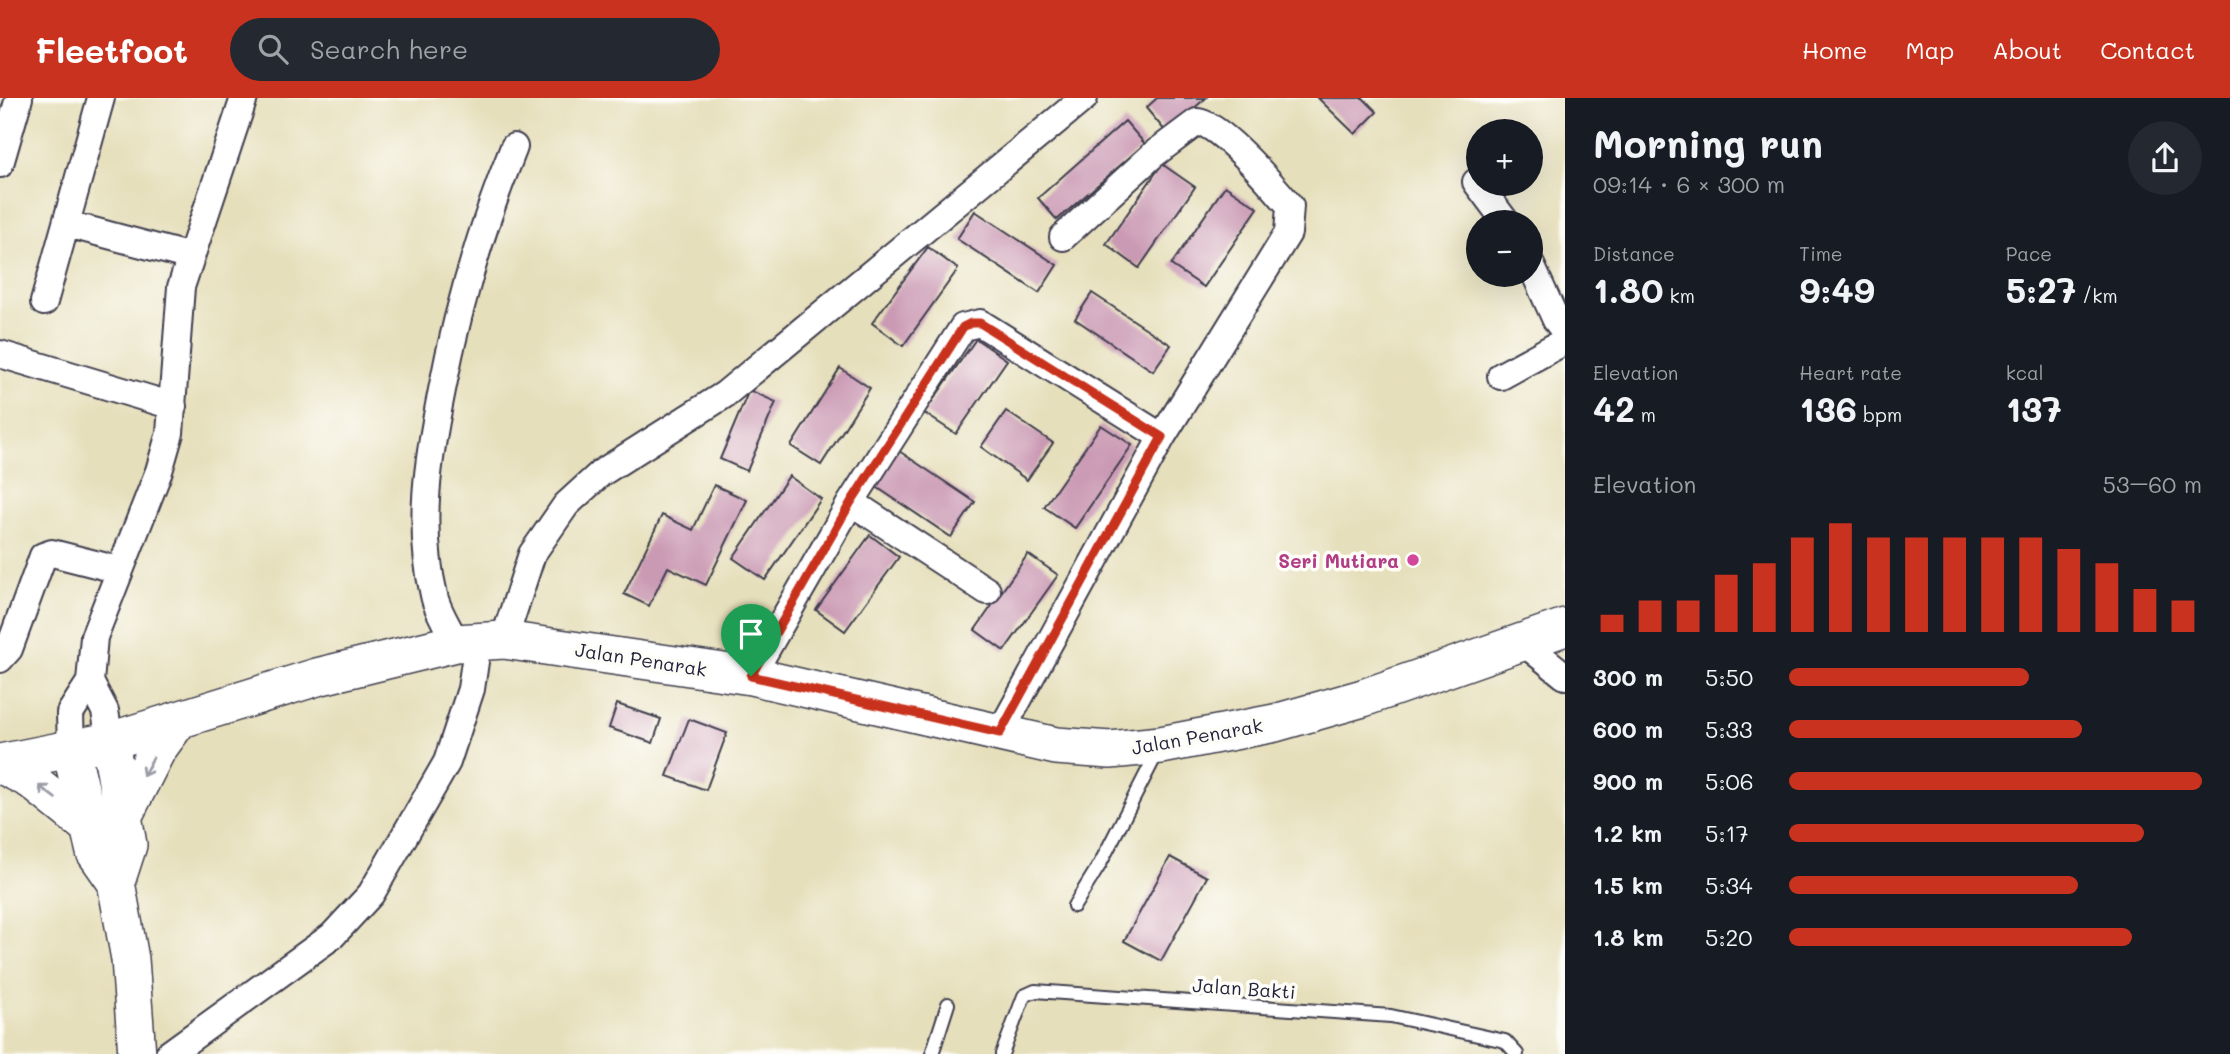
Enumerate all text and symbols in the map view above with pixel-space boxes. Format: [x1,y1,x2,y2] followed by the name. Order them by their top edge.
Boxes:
[230,18,720,81] search box
[35,28,188,71] text: Fleetfoot
[254,30,292,68] icon: search
[310,32,468,66] text: Search here
[1802,34,1867,65] text: Home
[1905,34,1954,65] text: Map
[1992,34,2062,65] text: About
[2100,34,2195,65] text: Contact
[1593,118,1823,168] text: Morning run
[1466,119,1543,287] map controls
[1466,119,1543,196] button: +
[2128,121,2202,195] button: share
[1593,169,1785,199] text: 09:14 · 6 × 300 m
[1466,210,1543,287] button: −
[1593,241,1675,266] text: Distance
[1799,241,1843,266] text: Time
[2006,241,2052,266] text: Pace
[1593,266,1664,312] text: 1.80
[1799,266,1875,312] text: 9:49
[2006,266,2076,312] text: 5:27
[1664,283,1695,308] text: km
[2076,283,2118,308] text: /km
[1593,360,1678,385] text: Elevation
[1799,360,1902,385] text: Heart rate
[2006,360,2044,385] text: kcal
[1593,385,1635,431] text: 42
[1799,385,1857,431] text: 136
[2006,385,2062,431] text: 137
[1635,402,1656,427] text: m
[1857,402,1902,427] text: bpm
[1593,469,1696,499] text: Elevation
[2103,469,2202,499] text: 53–60 m
[1278,548,1399,573] place label: Seri Mutiara
[1405,552,1421,568] marker: Seri Mutiara
[721,604,781,676] pin
[732,615,770,653] icon: arrive
[574,636,708,682] street label: Jalan Penarak
[1593,662,1663,692] text: 300 m
[1705,662,1753,692] text: 5:50
[1129,712,1265,760] street label: Jalan Penarak
[1593,714,1663,744] text: 600 m
[1705,714,1753,744] text: 5:33
[140,756,154,777] one-way arrow
[1593,766,1663,796] text: 900 m
[1705,766,1754,796] text: 5:06
[38,784,57,799] one-way arrow
[1593,818,1662,848] text: 1.2 km
[1705,818,1749,848] text: 5:17
[1593,870,1663,900] text: 1.5 km
[1705,870,1753,900] text: 5:34
[1593,922,1663,952] text: 1.8 km
[1705,922,1753,952] text: 5:20
[1192,972,1296,1004] street label: Jalan Bakti

